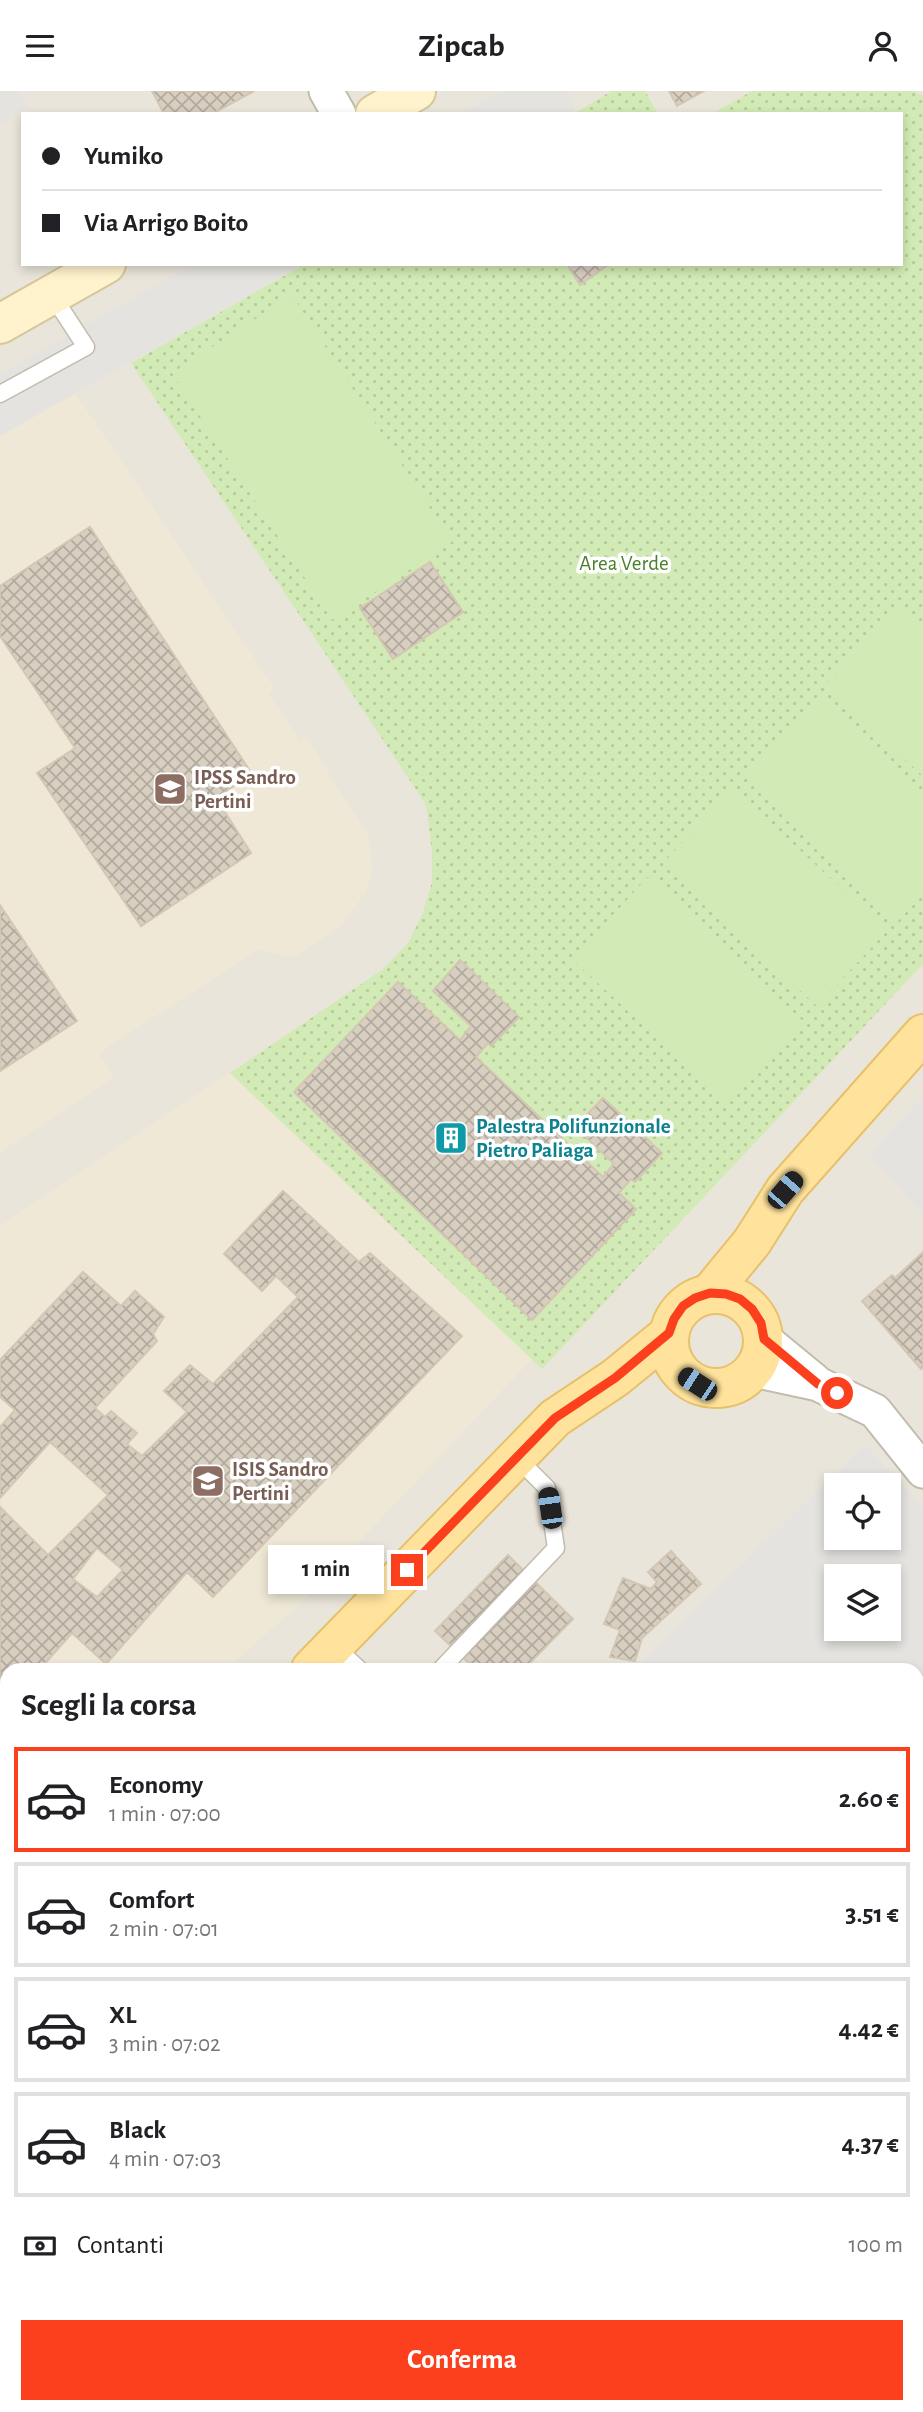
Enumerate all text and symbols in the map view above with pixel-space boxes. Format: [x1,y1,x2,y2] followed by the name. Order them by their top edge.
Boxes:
[21,27,59,65] icon: menu
[864,27,902,65] icon: person
[418,30,505,62] text: Zipcab
[84,143,163,169] text: Yumiko
[84,210,248,236] text: Via Arrigo Boito
[579,553,669,574] park label: Area Verde
[194,767,296,812] place label: IPSS Sandro Pertini
[151,770,189,808] school or university icon: IPSS Sandro Pertini
[476,1116,671,1161] place label: Palestra Polifunzionale Pietro Paliaga
[432,1119,470,1157] building icon: Palestra Polifunzionale Pietro Paliaga
[764,1167,807,1213] car
[674,1364,721,1404] car
[821,1377,853,1409] route start
[232,1459,328,1504] place label: ISIS Sandro Pertini
[189,1462,227,1500] school or university icon: ISIS Sandro Pertini
[824,1473,901,1641] map controls
[824,1473,901,1550] button: locate
[537,1486,564,1530] car
[267,1545,382,1595] callout: 1 min
[391,1554,423,1586] route end
[302,1558,350,1581] text: 1 min
[824,1564,901,1641] button: layers
[21,1689,197,1721] text: Scegli la corsa
[25,1768,88,1831] icon: car
[109,1772,203,1798] text: Economy
[839,1786,899,1812] text: 2.60 €
[109,1803,221,1826] text: 1 min · 07:00
[25,1883,88,1946] icon: car
[109,1887,194,1913] text: Comfort
[845,1901,899,1927] text: 3.51 €
[109,1918,219,1941] text: 2 min · 07:01
[25,1998,88,2061] icon: car
[109,2002,136,2028] text: XL
[839,2016,899,2042] text: 4.42 €
[109,2033,221,2056] text: 3 min · 07:02
[25,2113,88,2176] icon: car
[109,2117,166,2143] text: Black
[841,2131,899,2157] text: 4.37 €
[109,2148,221,2171] text: 4 min · 07:03
[21,2227,59,2265] icon: cash
[77,2232,164,2258] text: Contanti
[849,2234,903,2257] text: 100 m
[21,2320,903,2400] button: Conferma

